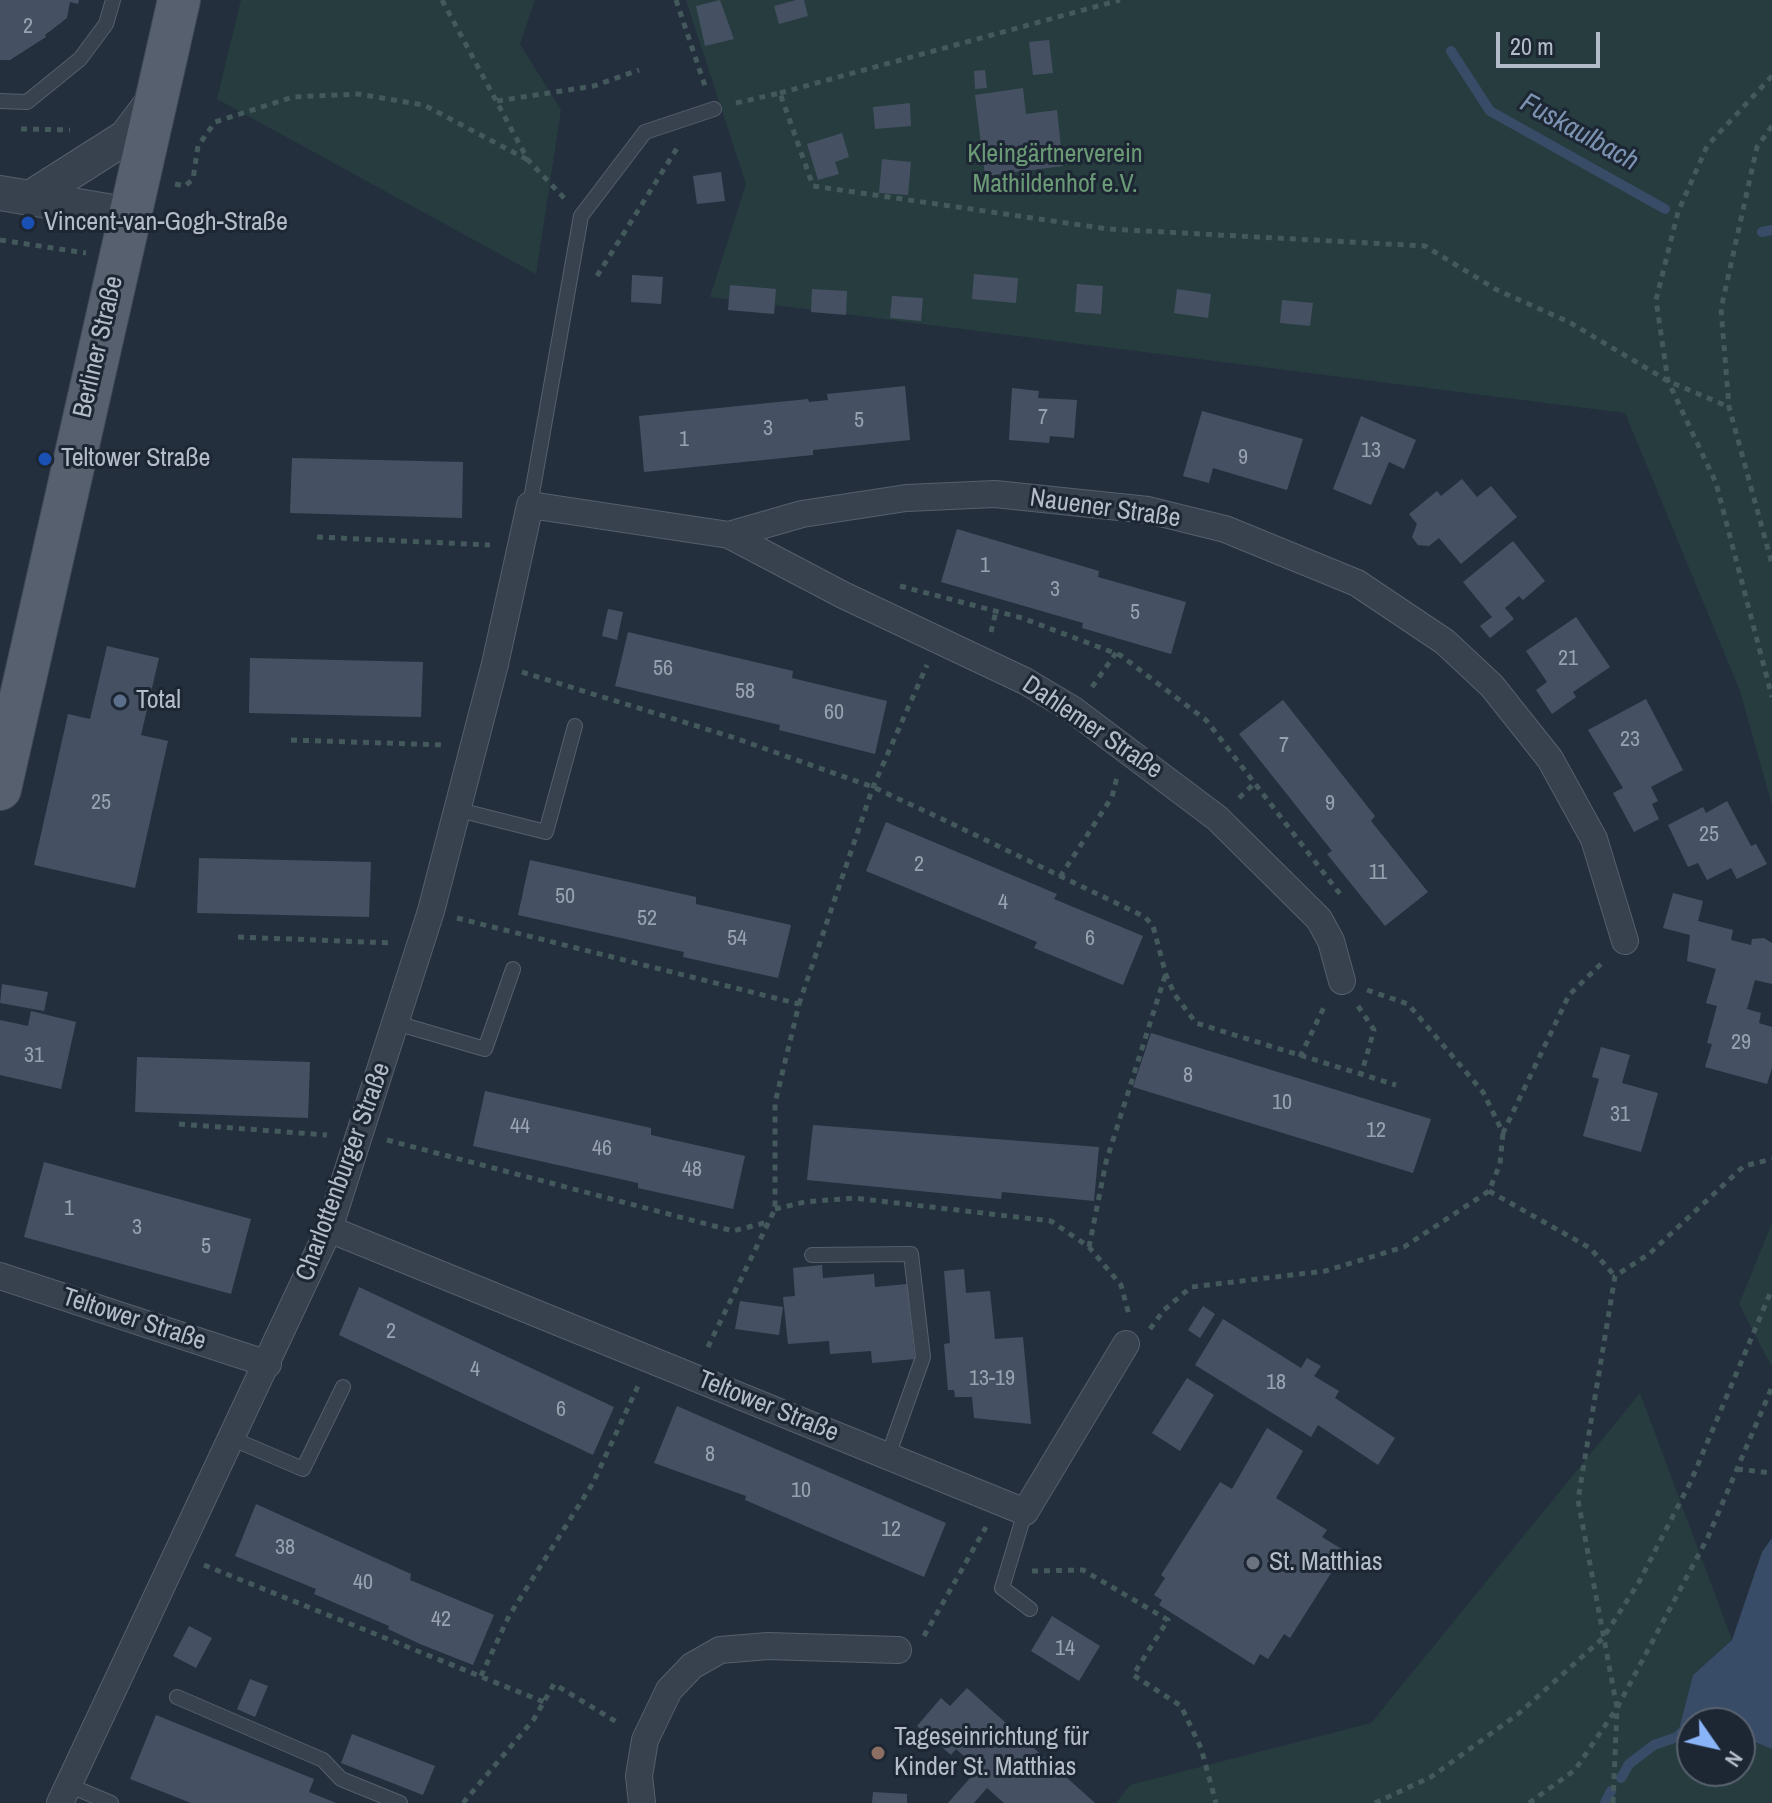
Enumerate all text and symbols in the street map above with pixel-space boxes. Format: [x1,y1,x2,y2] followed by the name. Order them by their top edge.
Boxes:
[23,14,33,40] house number: 2
[1500,16,1604,66] scale bar
[1510,30,1554,62] text: 20 m
[1514,87,1644,179] water label: Fuskaulbach
[967,139,1143,200] park label: Kleingärtnerverein Mathildenhof e.V.
[44,207,288,239] place label: Vincent-van-Gogh-Straße
[19,214,37,232] marker: Vincent-van-Gogh-Straße
[68,273,130,421] street label: Berliner Straße
[1038,405,1048,431] house number: 7
[854,408,864,434] house number: 5
[763,416,773,442] house number: 3
[679,427,689,453] house number: 1
[1361,438,1381,464] house number: 13
[61,443,210,475] place label: Teltower Straße
[1238,445,1248,471] house number: 9
[36,450,54,468] marker: Teltower Straße
[1028,483,1182,535] street label: Nauener Straße
[980,553,990,579] house number: 1
[1050,577,1060,603] house number: 3
[1130,600,1140,626] house number: 5
[1558,646,1578,672] house number: 21
[653,656,673,682] house number: 56
[1016,670,1168,786] street label: Dahlemer Straße
[735,679,755,705] house number: 58
[136,685,181,717] place label: Total
[111,692,129,710] marker: Total
[824,700,844,726] house number: 60
[1620,727,1640,753] house number: 23
[1279,733,1289,759] house number: 7
[91,790,111,816] house number: 25
[1325,791,1335,817] house number: 9
[1699,822,1719,848] house number: 25
[914,852,924,878] house number: 2
[1369,860,1387,886] house number: 11
[555,884,575,910] house number: 50
[998,890,1008,916] house number: 4
[637,906,657,932] house number: 52
[727,926,747,952] house number: 54
[1085,926,1095,952] house number: 6
[1731,1030,1751,1056] house number: 29
[24,1043,44,1069] house number: 31
[290,1059,398,1285] street label: Charlottenburger Straße
[1183,1063,1193,1089] house number: 8
[1272,1090,1292,1116] house number: 10
[1610,1102,1630,1128] house number: 31
[510,1114,530,1140] house number: 44
[1366,1118,1386,1144] house number: 12
[592,1136,612,1162] house number: 46
[682,1157,702,1183] house number: 48
[64,1196,74,1222] house number: 1
[132,1215,142,1241] house number: 3
[201,1234,211,1260] house number: 5
[58,1282,210,1358] street label: Teltower Straße
[386,1319,396,1345] house number: 2
[470,1357,480,1383] house number: 4
[693,1365,843,1449] street label: Teltower Straße
[969,1366,1015,1392] house number: 13-19
[1266,1370,1286,1396] house number: 18
[556,1397,566,1423] house number: 6
[705,1442,715,1468] house number: 8
[791,1478,811,1504] house number: 10
[881,1517,901,1543] house number: 12
[275,1535,295,1561] house number: 38
[1269,1547,1383,1579] place label: St. Matthias
[1244,1554,1262,1572] marker: St. Matthias
[353,1570,373,1596] house number: 40
[431,1607,451,1633] house number: 42
[1055,1636,1075,1662] house number: 14
[1676,1707,1756,1787] north arrow
[894,1722,1089,1784] place label: Tageseinrichtung für Kinder St. Matthias
[869,1744,887,1762] marker: Tageseinrichtung für Kinder St. Matthias
[1718,1746,1750,1773] text: N

